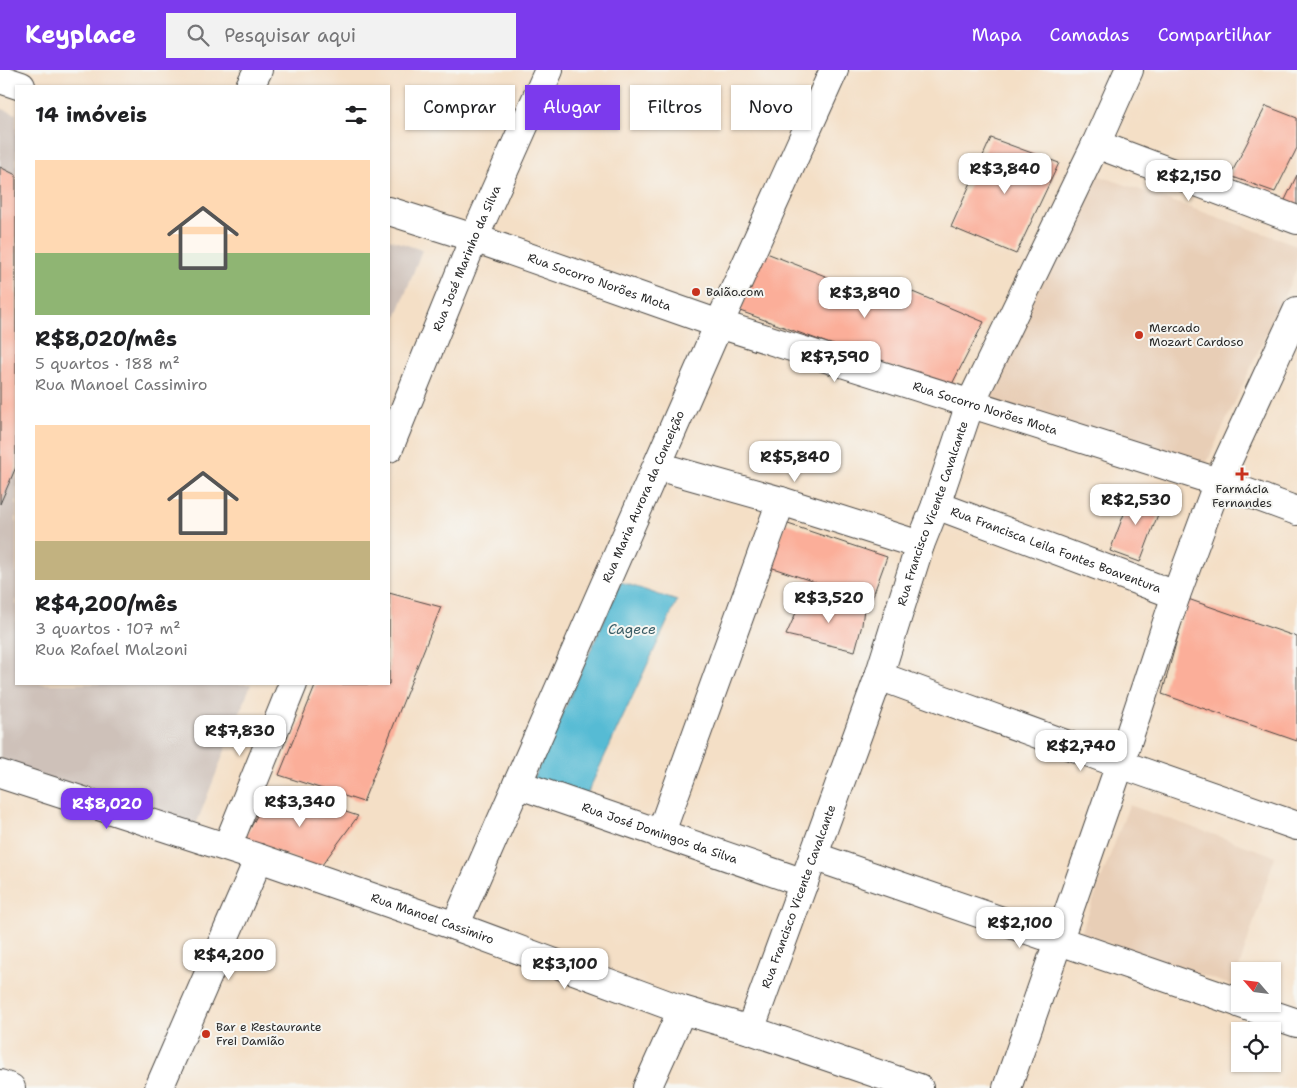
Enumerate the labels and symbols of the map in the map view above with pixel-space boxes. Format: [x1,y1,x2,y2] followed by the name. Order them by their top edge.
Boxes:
[959,152,1051,195] pin: R$3,840
[1143,160,1235,202] pin: R$2,150
[429,182,505,334] street label: Rua José Marinho da Silva
[525,249,674,315] street label: Rua Socorro Norões Mota
[819,276,911,319] pin: R$3,890
[706,284,764,300] place label: Baião.com
[690,286,702,298] marker: Baião.com
[1149,320,1243,350] place label: Mercado Mozart Cardoso
[1133,329,1145,341] marker: Mercado Mozart Cardoso
[789,340,881,383] pin: R$7,590
[911,378,1060,439] street label: Rua Socorro Norões Mota
[599,408,688,585] street label: Rua Maria Aurora da Conceição
[893,419,972,608] street label: Rua Francisco Vicente Cavalcante
[749,440,841,483] pin: R$5,840
[1236,468,1248,480] marker: Farmácia Fernandes
[1212,481,1272,511] place label: Farmácia Fernandes
[1090,484,1182,526] pin: R$2,530
[948,503,1164,597] street label: Rua Francisca Leila Fontes Boaventura
[783,582,875,624] pin: R$3,520
[608,620,656,638] water label: Cagece
[194,714,286,757] pin: R$7,830
[1035,730,1127,772] pin: R$2,740
[254,786,346,828] pin: R$3,340
[61,788,153,830] pin: R$8,020
[580,799,740,868] street label: Rua José Domingos da Silva
[758,802,840,991] street label: Rua Francisco Vicente Cavalcante
[369,889,496,948] street label: Rua Manoel Cassimiro
[974,906,1066,949] pin: R$2,100
[183,938,275,981] pin: R$4,200
[519,948,611,990] pin: R$3,100
[1231,962,1281,1012] north arrow
[216,1019,322,1049] place label: Bar e Restaurante Frei Damião
[200,1028,212,1040] marker: Bar e Restaurante Frei Damião

